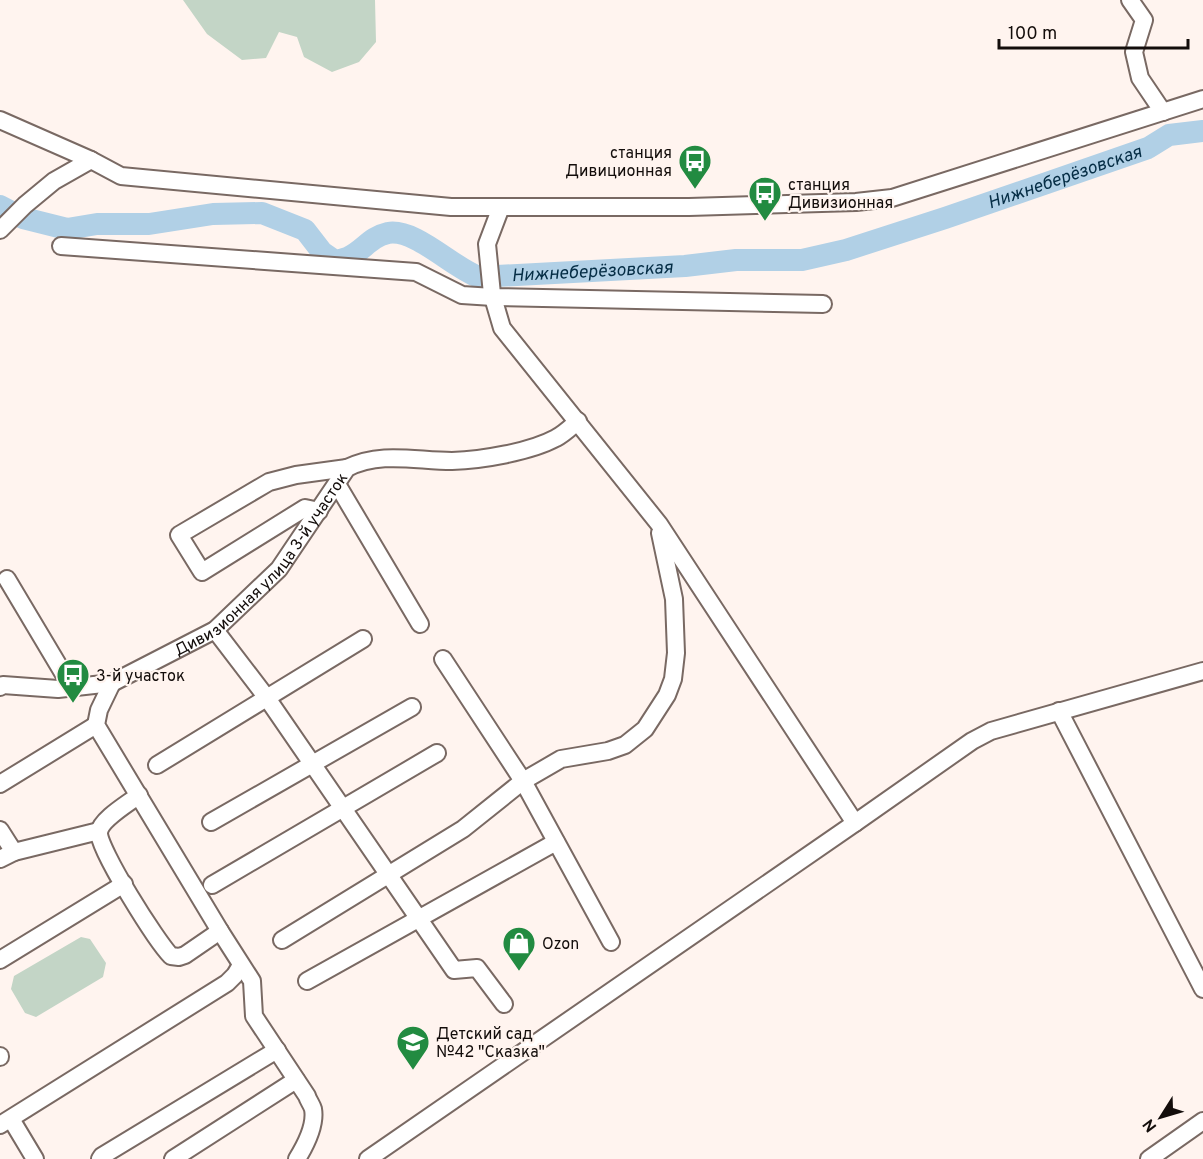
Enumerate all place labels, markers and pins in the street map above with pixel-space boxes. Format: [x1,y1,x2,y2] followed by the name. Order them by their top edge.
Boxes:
[677,143,713,190] bus stop icon: станция Дивиционная
[565,144,672,182] place label: станция Дивиционная
[747,175,783,222] bus stop icon: станция Дивизионная
[788,176,893,214] place label: станция Дивизионная
[55,657,91,704] bus stop icon: 3-й участок
[96,667,185,687] place label: 3-й участок
[501,925,537,972] shop icon: Ozon
[542,935,579,955] place label: Ozon
[395,1024,431,1071] school or university icon: Детский сад №42 "Сказка"
[436,1025,545,1063] place label: Детский сад №42 "Сказка"

